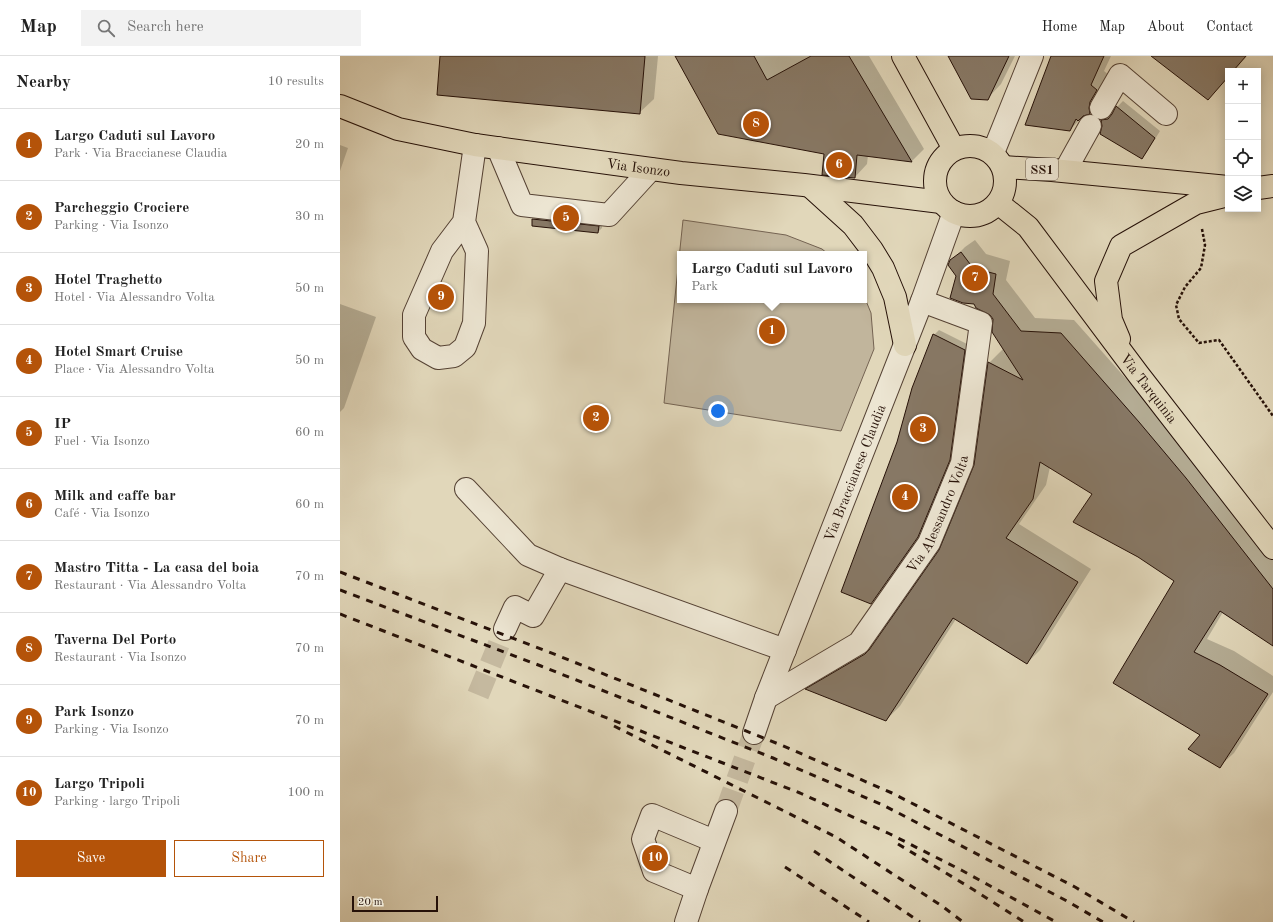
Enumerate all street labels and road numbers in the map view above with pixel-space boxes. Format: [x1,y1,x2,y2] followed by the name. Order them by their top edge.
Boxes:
[606,157,671,179] street label: Via Isonzo
[1026,158,1058,180] road number: SS1
[1117,351,1179,426] street label: Via Tarquinia
[822,402,889,544] street label: Via Braccianese Claudia
[904,455,971,576] street label: Via Alessandro Volta

